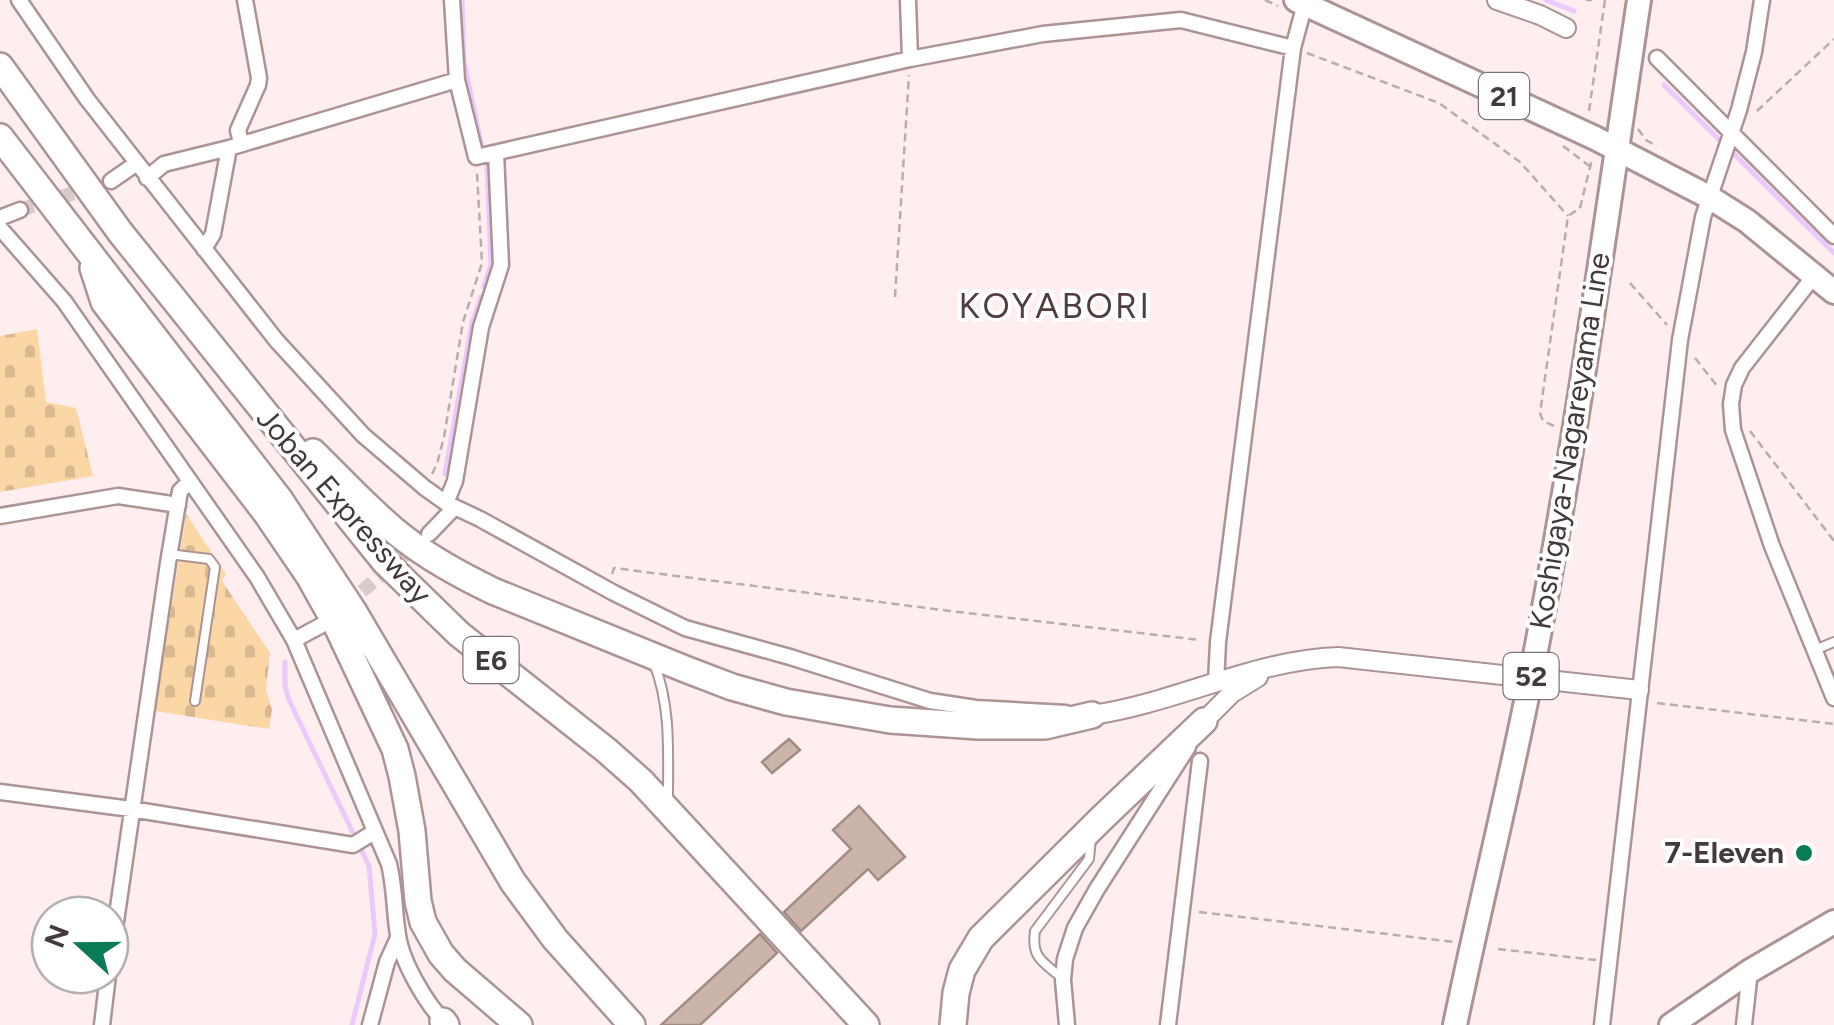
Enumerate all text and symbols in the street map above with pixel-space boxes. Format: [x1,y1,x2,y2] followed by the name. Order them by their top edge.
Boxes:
[1479,73,1529,119] road number: 21
[1521,250,1618,632] street label: Koshigaya-Nagareyama Line
[959,285,1151,327] district label: KOYABORI
[249,400,440,612] street label: Joban Expressway
[464,637,518,683] road number: E6
[1504,653,1558,699] road number: 52
[1664,834,1784,871] place label: 7-Eleven
[1793,842,1815,864] marker: 7-Eleven
[30,895,130,995] north arrow
[37,920,76,952] text: N

